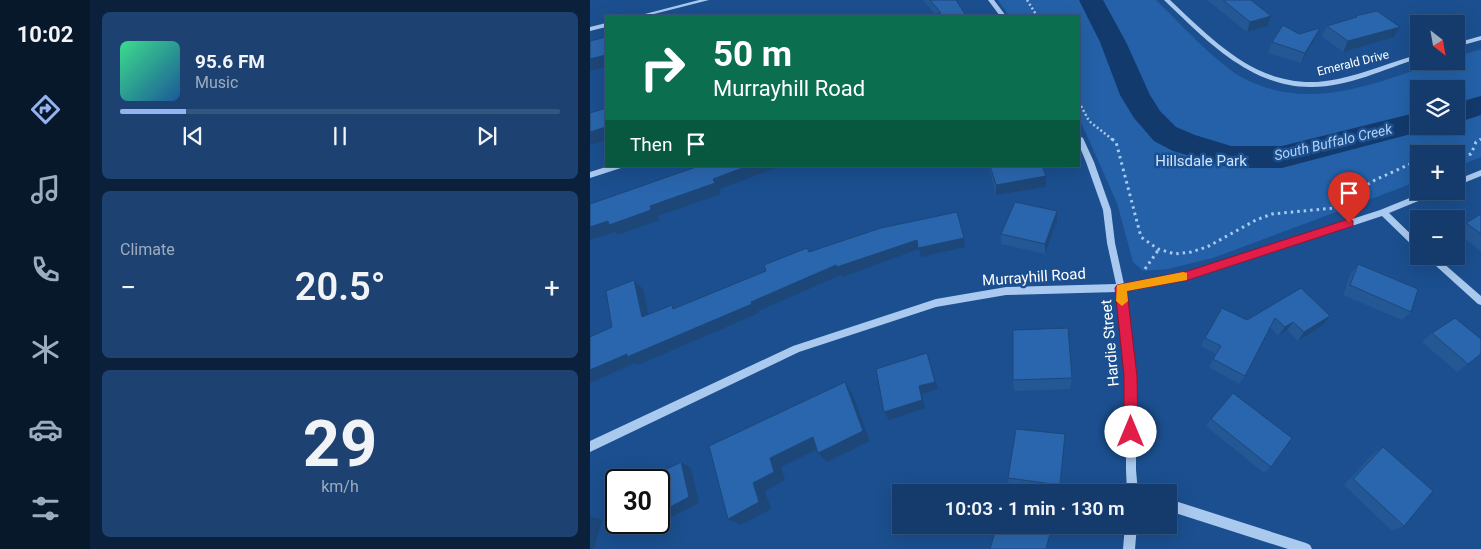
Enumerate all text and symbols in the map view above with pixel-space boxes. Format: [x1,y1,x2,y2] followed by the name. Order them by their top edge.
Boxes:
[1410,15,1465,70] north arrow
[1410,15,1465,265] map controls
[17,22,73,47] text: 10:02
[713,34,792,75] text: 50 m
[630,35,695,100] icon: right
[1316,47,1390,79] street label: Emerald Drive
[195,50,265,73] text: 95.6 FM
[195,73,238,92] text: Music
[713,76,865,101] text: Murrayhill Road
[1410,80,1465,135] button: layers
[28,92,63,127] icon: directions
[1272,120,1395,163] water label: South Buffalo Creek
[179,122,207,150] icon: previous
[326,122,354,150] icon: pause
[473,122,501,150] icon: next
[682,130,710,158] icon: arrive
[630,133,672,156] text: Then
[1410,145,1465,200] button: +
[1155,152,1247,170] park label: Hillsdale Park
[28,172,63,207] icon: music
[1328,172,1370,223] pin
[1335,179,1363,207] icon: arrive
[1410,210,1465,265] button: −
[120,240,175,259] text: Climate
[28,252,63,287] icon: phone
[982,264,1086,290] street label: Murrayhill Road
[295,265,385,309] text: 20.5°
[120,271,136,304] text: −
[544,271,560,304] text: +
[1097,299,1123,387] street label: Hardie Street
[28,332,63,367] icon: climate
[1104,405,1156,457] position arrow
[303,406,377,482] text: 29
[28,412,63,447] icon: car
[605,469,670,534] speed limit sign: 30
[321,477,359,496] text: km/h
[28,491,63,526] icon: filters
[944,497,1125,520] text: 10:03 · 1 min · 130 m

